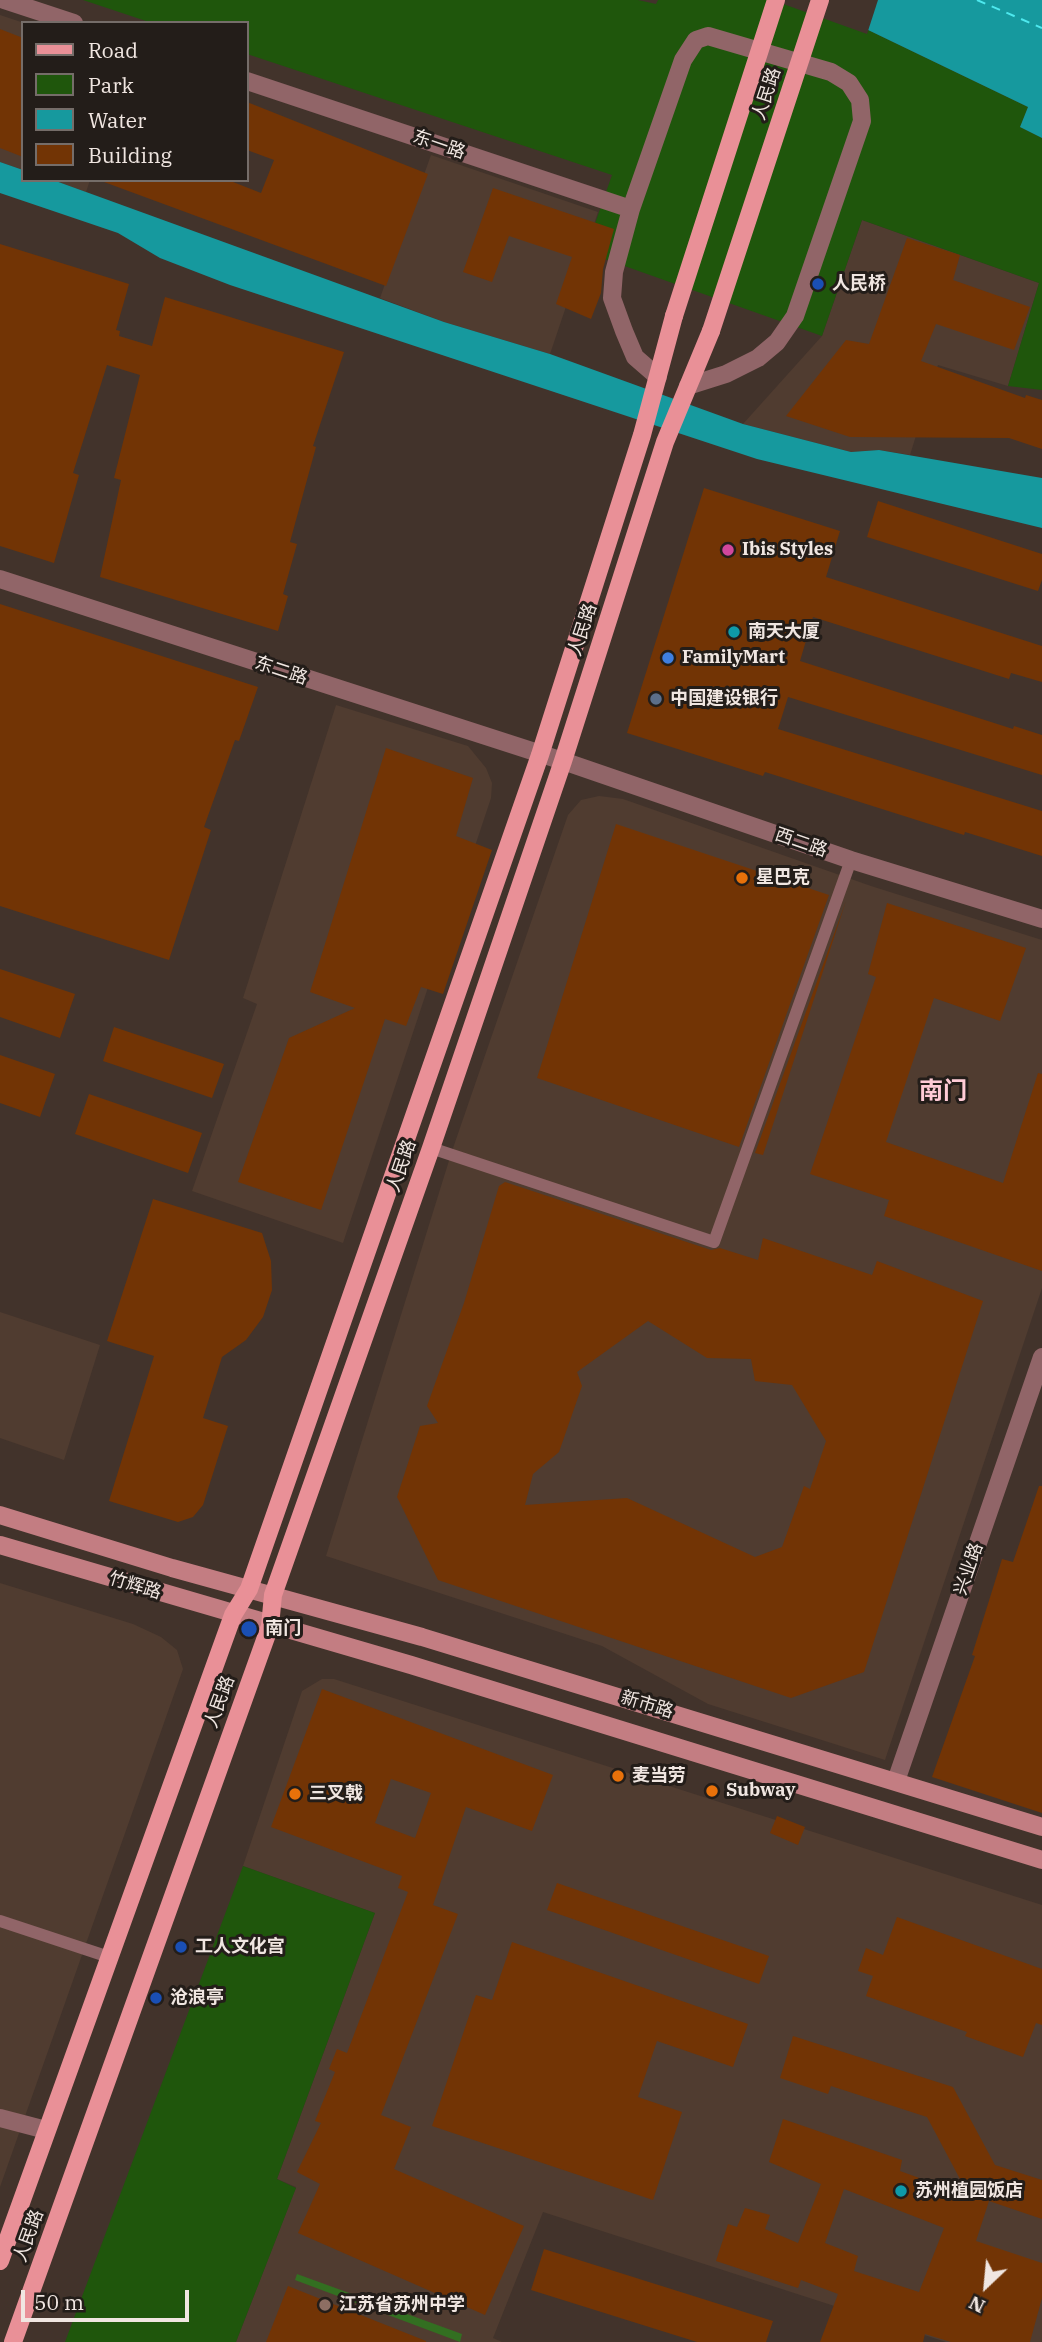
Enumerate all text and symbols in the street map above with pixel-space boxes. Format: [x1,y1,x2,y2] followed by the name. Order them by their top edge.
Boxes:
[21,21,248,182] legend
[88,36,138,64] text: Road
[748,65,786,123] street label: 人民路
[88,71,134,99] text: Park
[88,106,146,134] text: Water
[410,126,468,164] street label: 东一路
[88,141,172,169] text: Building
[832,273,886,295] place label: 人民桥
[810,276,826,292] marker: 人民桥
[742,539,833,561] place label: Ibis Styles
[720,542,736,558] marker: Ibis Styles
[564,601,602,659] street label: 人民路
[748,621,820,643] place label: 南天大厦
[726,624,742,640] marker: 南天大厦
[682,647,785,669] place label: FamilyMart
[660,650,676,666] marker: FamilyMart
[252,652,310,690] street label: 东二路
[670,688,778,710] place label: 中国建设银行
[648,691,664,707] marker: 中国建设银行
[772,824,830,862] street label: 西二路
[756,867,810,889] place label: 星巴克
[734,870,750,886] marker: 星巴克
[919,1078,967,1106] district label: 南门
[383,1137,421,1195] street label: 人民路
[950,1540,988,1598] street label: 兴业路
[106,1568,164,1604] street label: 竹辉路
[265,1618,301,1640] place label: 南门
[239,1619,259,1639] marker: 南门
[201,1673,239,1731] street label: 人民路
[618,1687,676,1723] street label: 新市路
[632,1765,686,1787] place label: 麦当劳
[610,1768,626,1784] marker: 麦当劳
[726,1780,796,1802] place label: Subway
[309,1783,363,1805] place label: 三叉戟
[704,1783,720,1799] marker: Subway
[287,1786,303,1802] marker: 三叉戟
[195,1936,285,1958] place label: 工人文化宫
[173,1939,189,1955] marker: 工人文化宫
[170,1987,224,2009] place label: 沧浪亭
[148,1990,164,2006] marker: 沧浪亭
[915,2180,1023,2202] place label: 苏州植园饭店
[893,2183,909,2199] marker: 苏州植园饭店
[10,2207,48,2265] street label: 人民路
[951,2251,1021,2321] north arrow
[24,2276,192,2320] scale bar
[34,2288,84,2316] text: 50 m
[965,2291,989,2319] text: N
[339,2294,465,2316] place label: 江苏省苏州中学
[317,2297,333,2313] marker: 江苏省苏州中学

